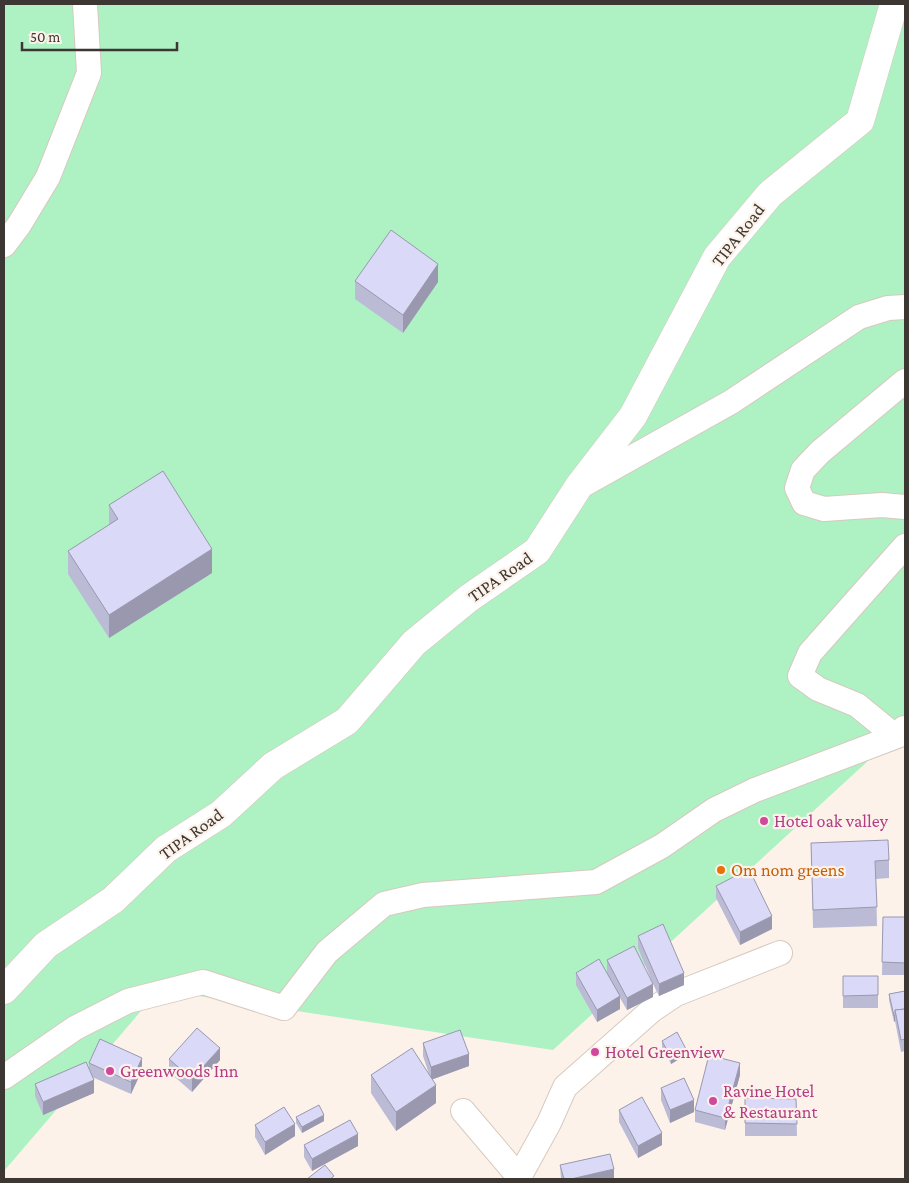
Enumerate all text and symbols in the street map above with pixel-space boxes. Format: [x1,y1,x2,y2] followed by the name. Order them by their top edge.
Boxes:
[22,20,178,52] scale bar
[30,29,60,45] text: 50 m
[707,199,769,270] street label: TIPA Road
[464,547,536,606] street label: TIPA Road
[155,804,227,864] street label: TIPA Road
[774,811,889,831] place label: Hotel oak valley
[758,815,770,827] marker: Hotel oak valley
[731,860,845,880] place label: Om nom greens
[715,864,727,876] marker: Om nom greens
[605,1042,725,1062] place label: Hotel Greenview
[589,1046,601,1058] marker: Hotel Greenview
[120,1061,239,1081] place label: Greenwoods Inn
[104,1065,116,1077] marker: Greenwoods Inn
[723,1081,818,1122] place label: Ravine Hotel & Restaurant
[707,1095,719,1107] marker: Ravine Hotel & Restaurant

